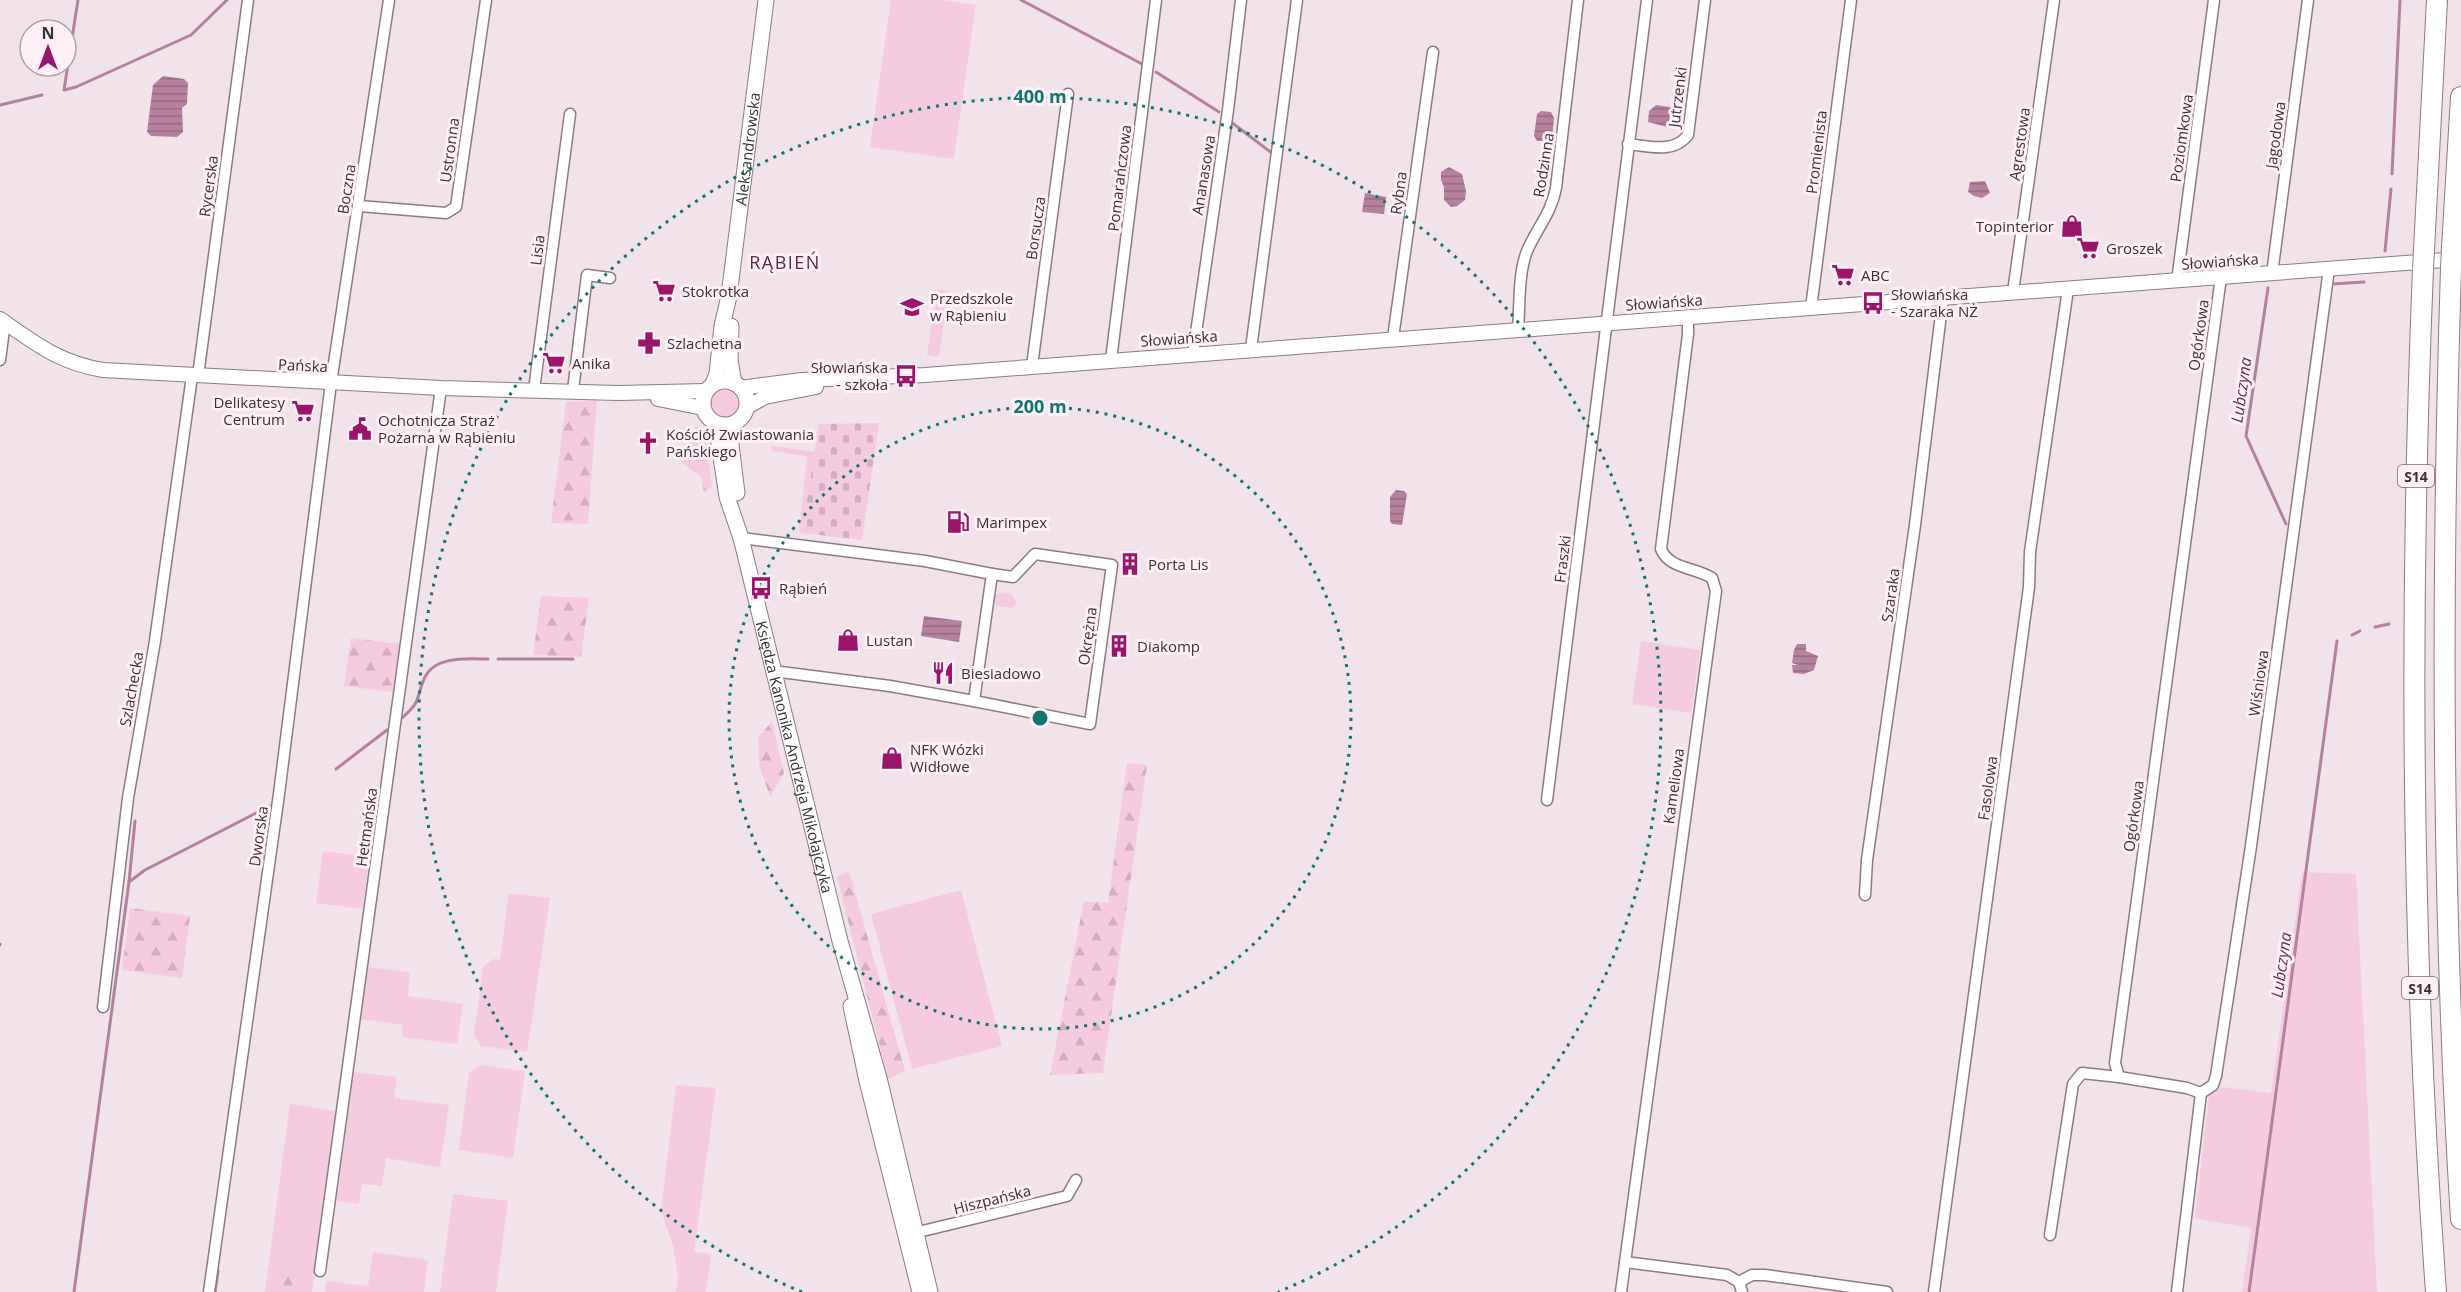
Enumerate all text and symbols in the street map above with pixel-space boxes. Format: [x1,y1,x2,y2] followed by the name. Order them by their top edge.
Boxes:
[18,18,78,78] north arrow
[41,22,55,44] text: N
[1663,65,1691,130] street label: Jutrzenki
[1013,84,1067,108] text: 400 m
[730,91,764,207] street label: Aleksandrowska
[2165,93,2197,183] street label: Poziomkowa
[2260,100,2290,172] street label: Jagodowa
[2004,106,2034,182] street label: Agrestowa
[1801,109,1831,195] street label: Promienista
[435,116,463,184] street label: Ustronna
[1103,124,1135,232] street label: Pomarańczowa
[1528,131,1558,199] street label: Rodzinna
[1187,134,1219,216] street label: Ananasowa
[194,154,222,218] street label: Rycerska
[332,163,360,215] street label: Boczna
[1385,170,1411,216] street label: Rybna
[1021,195,1049,261] street label: Borsucza
[2059,213,2085,239] shop icon: Topinterior
[1976,216,2054,236] place label: Topinterior
[525,233,549,267] street label: Lisia
[2075,235,2101,261] supermarket icon: Groszek
[2106,238,2163,258] place label: Groszek
[2181,248,2259,274] street label: Słowiańska
[749,250,821,274] district label: RĄBIEŃ
[1830,262,1856,288] supermarket icon: ABC
[1861,265,1890,285] place label: ABC
[651,278,677,304] supermarket icon: Stokrotka
[682,281,749,301] place label: Stokrotka
[1891,284,1978,321] place label: Słowiańska - Szaraka NŻ
[930,288,1013,325] place label: Przedszkole w Rąbieniu
[1625,289,1703,315] street label: Słowiańska
[1860,290,1886,316] bus stop icon: Słowiańska - Szaraka NŻ
[899,294,925,320] school or university icon: Przedszkole w Rąbieniu
[2183,298,2213,372] street label: Ogórkowa
[1140,325,1218,351] street label: Słowiańska
[636,330,662,356] pharmacy icon: Szlachetna
[667,333,742,353] place label: Szlachetna
[541,350,567,376] supermarket icon: Anika
[572,353,611,373] place label: Anika
[278,354,328,376] street label: Pańska
[2226,356,2256,424] water label: Lubczyna
[811,357,888,394] place label: Słowiańska - szkoła
[893,363,919,389] bus stop icon: Słowiańska - szkoła
[213,392,285,429] place label: Delikatesy Centrum
[1013,394,1067,418] text: 200 m
[290,398,316,424] supermarket icon: Delikatesy Centrum
[378,410,516,447] place label: Ochotnicza Straż Pożarna w Rąbieniu
[347,416,373,442] public building icon: Ochotnicza Straż Pożarna w Rąbieniu
[666,424,814,461] place label: Kościół Zwiastowania Pańskiego
[635,430,661,456] church icon: Kościół Zwiastowania Pańskiego
[2398,465,2434,487] road number: S14
[945,509,971,535] fuel station icon: Marimpex
[976,512,1047,532] place label: Marimpex
[1549,534,1575,584] street label: Fraszki
[1117,551,1143,577] building icon: Porta Lis
[1148,554,1209,574] place label: Porta Lis
[1876,567,1904,623] street label: Szaraka
[748,575,774,601] bus stop icon: Rąbień
[779,578,827,598] place label: Rąbień
[1073,606,1101,666] street label: Okrężna
[752,619,838,895] street label: Księdza Kanonika Andrzeja Mikołajczyka
[835,627,861,653] shop icon: Lustan
[866,630,913,650] place label: Lustan
[1106,633,1132,659] building icon: Diakomp
[1137,636,1200,656] place label: Diakomp
[2243,649,2273,717] street label: Wiśniowa
[115,650,147,728] street label: Szlachecka
[930,660,956,686] restaurant icon: Biesiadowo
[961,663,1041,683] place label: Biesiadowo
[1030,708,1050,728] centre of rings
[910,739,984,776] place label: NFK Wózki Widłowe
[879,745,905,771] shop icon: NFK Wózki Widłowe
[1658,747,1688,825] street label: Kameliowa
[1973,754,2001,822] street label: Fasolowa
[2118,779,2148,853] street label: Ogórkowa
[351,786,381,868] street label: Hetmańska
[244,804,272,868] street label: Dworska
[2266,931,2296,999] water label: Lubczyna
[2402,977,2438,999] road number: S14
[951,1180,1033,1218] street label: Hiszpańska

